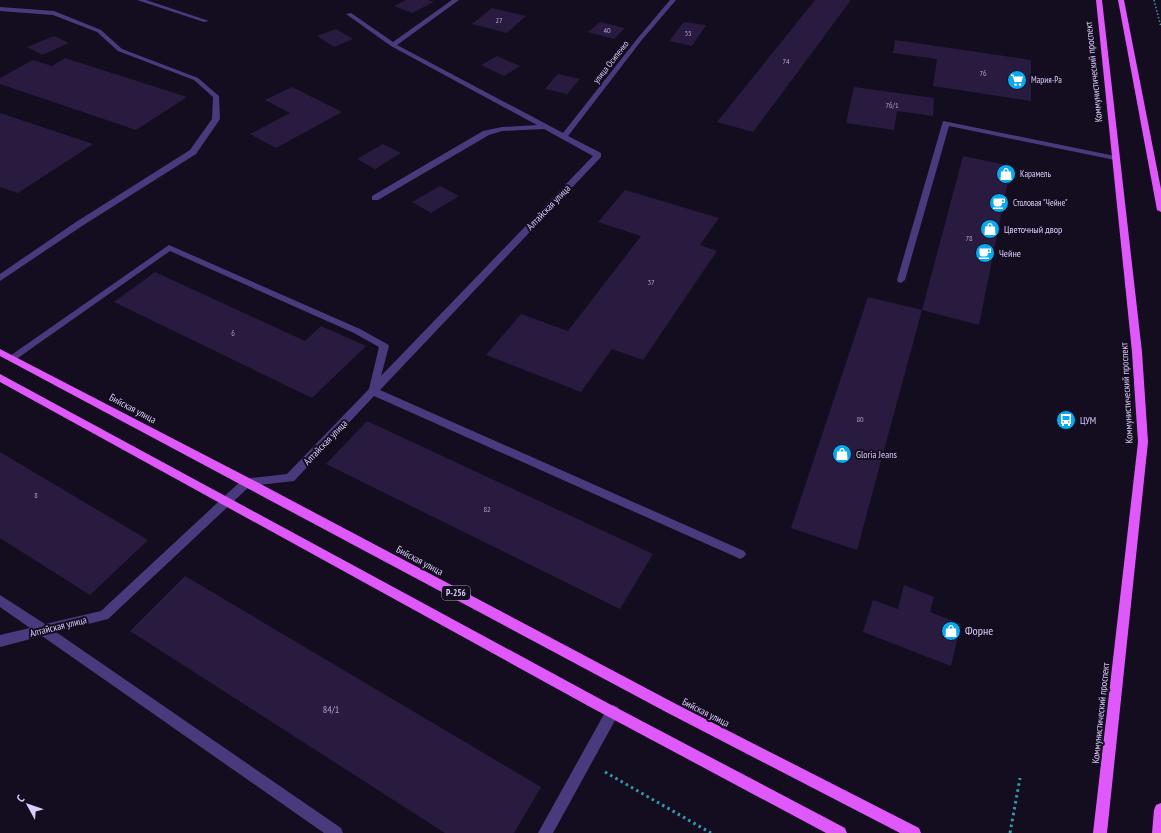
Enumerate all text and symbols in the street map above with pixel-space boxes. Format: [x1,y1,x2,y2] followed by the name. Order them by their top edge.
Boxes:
[495,15,503,25] house number: 27
[1082,20,1105,123] street label: Коммунистический проспект
[603,25,611,35] house number: 40
[684,28,692,38] house number: 35
[590,38,631,85] street label: улица Осипенко
[782,56,790,66] house number: 74
[979,68,987,78] house number: 76
[1006,69,1028,91] supermarket icon: Мария-Ра
[1031,74,1062,85] place label: Мария-Ра
[885,100,899,110] house number: 76/1
[995,163,1017,185] shop icon: Карамель
[1020,168,1051,179] place label: Карамель
[523,182,573,233] street label: Алтайская улица
[988,192,1010,214] cafe icon: Столовая "Чейне"
[1013,197,1068,208] place label: Столовая "Чейне"
[979,218,1001,240] shop icon: Цветочный двор
[1004,223,1062,236] place label: Цветочный двор
[965,233,973,243] house number: 78
[974,242,996,264] cafe icon: Чейне
[999,247,1021,260] place label: Чейне
[647,277,655,287] house number: 37
[231,328,235,338] house number: 6
[1117,341,1136,444] street label: Коммунистический проспект
[107,391,158,426] street label: Бийская улица
[1055,409,1077,431] bus stop icon: ЦУМ
[856,414,864,424] house number: 80
[1080,414,1096,427] place label: ЦУМ
[300,417,350,468] street label: Алтайская улица
[831,443,853,465] shop icon: Gloria Jeans
[856,448,898,461] place label: Gloria Jeans
[34,490,38,500] house number: 8
[483,504,491,514] house number: 82
[394,543,445,578] street label: Бийская улица
[442,586,470,600] road number: Р-256
[28,613,88,640] street label: Алтайская улица
[940,620,962,642] shop icon: Форне
[965,623,993,638] place label: Форне
[1089,661,1112,764] street label: Коммунистический проспект
[680,695,732,730] street label: Бийская улица
[323,703,339,716] house number: 84/1
[8,785,48,825] north arrow
[13,792,27,805] text: С

